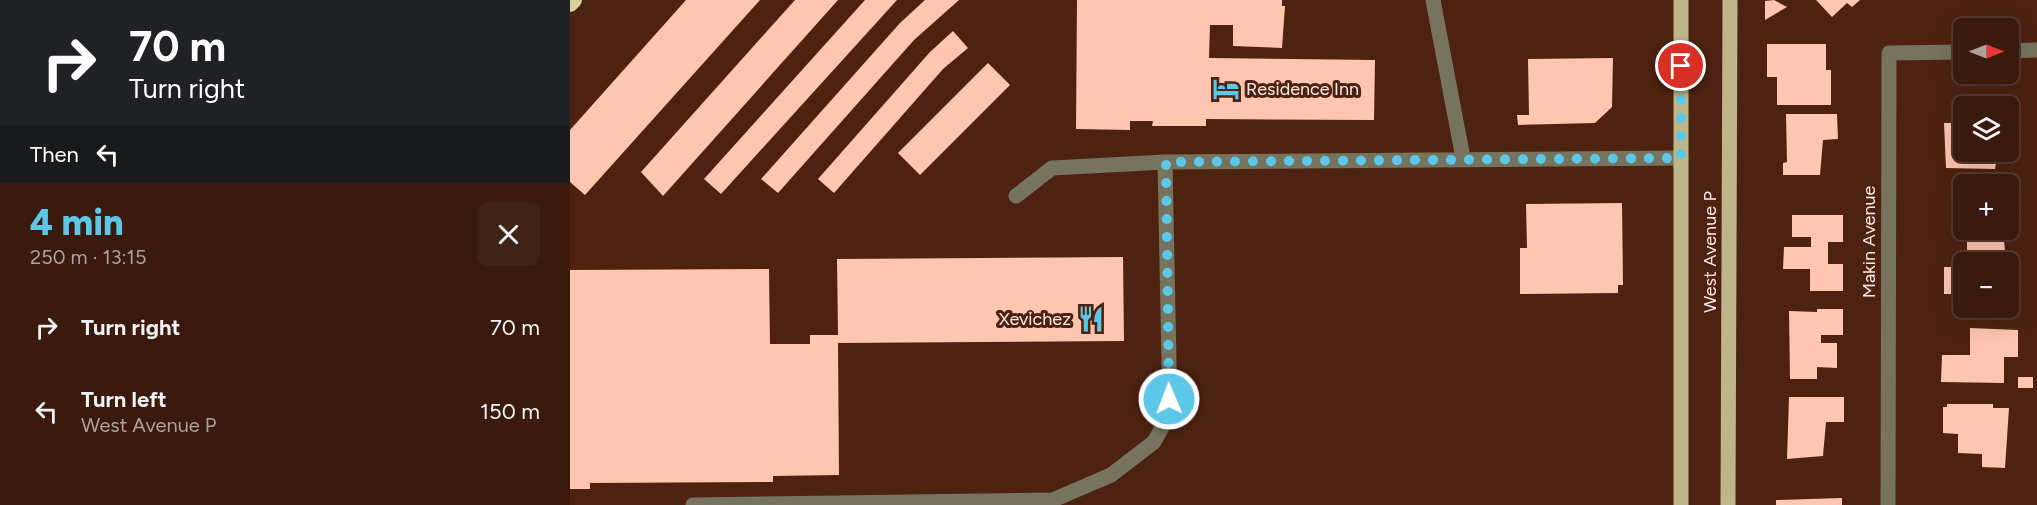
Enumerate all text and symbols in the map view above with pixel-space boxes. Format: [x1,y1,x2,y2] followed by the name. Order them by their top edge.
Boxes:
[1953,18,2019,84] north arrow
[1953,18,2019,318] map controls
[129,21,226,72] text: 70 m
[30,24,108,102] icon: right
[1655,40,1706,91] pin
[1664,49,1697,82] icon: arrive
[129,72,245,105] text: Turn right
[1211,74,1241,104] hotel icon: Residence Inn
[1246,78,1359,100] place label: Residence Inn
[1953,96,2019,162] button: layers
[91,138,124,171] icon: left
[30,141,79,168] text: Then
[1953,174,2019,240] button: +
[1858,185,1880,298] street label: Makin Avenue
[1699,191,1721,313] street label: West Avenue P
[30,201,124,244] text: 4 min
[477,203,540,266] button: close
[30,245,146,269] text: 250 m · 13:15
[1953,252,2019,318] button: −
[1076,304,1106,334] restaurant icon: Xevichez
[999,308,1071,330] place label: Xevichez
[30,311,63,344] icon: right
[81,314,180,341] text: Turn right
[490,314,540,341] text: 70 m
[1137,367,1201,431] position arrow
[81,386,167,413] text: Turn left
[30,395,63,428] icon: left
[480,398,540,425] text: 150 m
[81,413,216,437] text: West Avenue P

